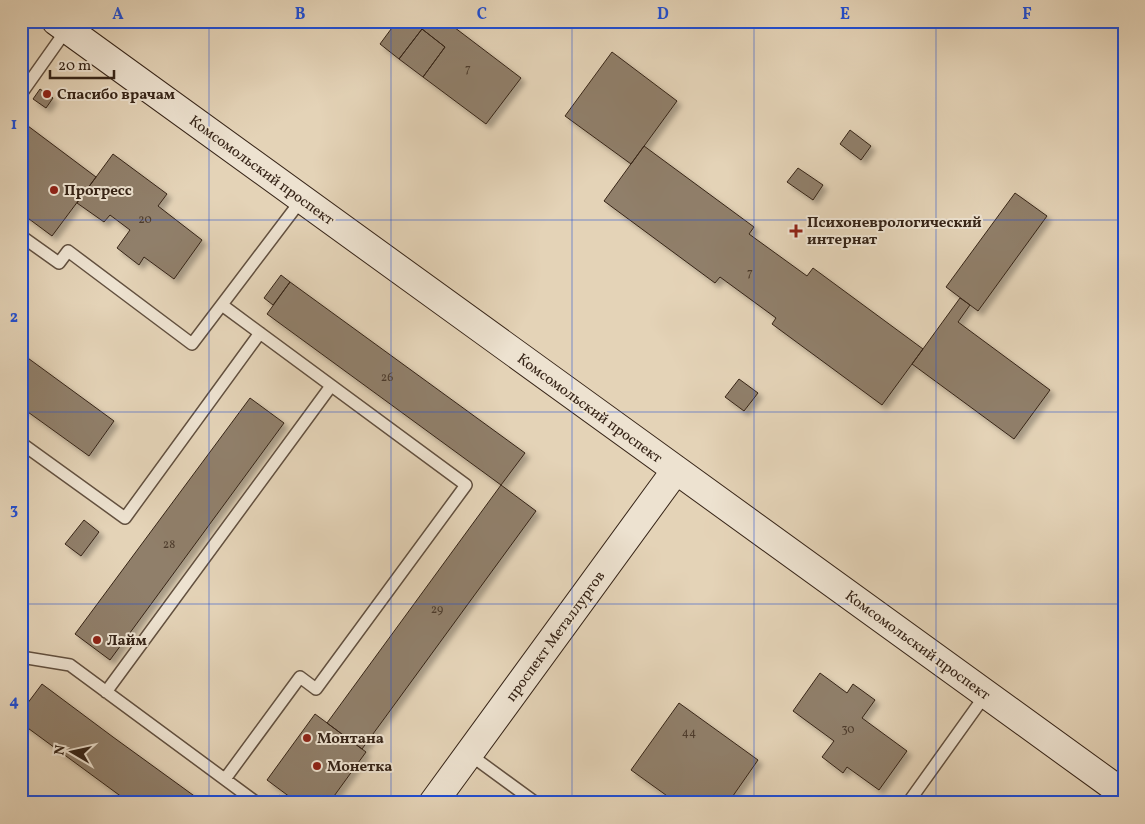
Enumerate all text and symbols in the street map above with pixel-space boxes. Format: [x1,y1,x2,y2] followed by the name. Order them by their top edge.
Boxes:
[112,4,124,26] text: A
[295,4,306,26] text: B
[477,4,487,26] text: C
[657,4,669,26] text: D
[840,4,850,26] text: E
[1022,4,1032,26] text: F
[50,48,114,80] scale bar
[58,56,91,77] text: 20 m
[465,61,471,77] house number: 7
[57,85,175,106] place label: Спасибо врачам
[41,88,53,100] marker: Спасибо врачам
[184,111,338,231] street label: Комсомольский проспект
[11,114,17,136] text: 1
[64,181,132,202] place label: Прогресс
[48,184,60,196] marker: Прогресс
[138,212,152,228] house number: 20
[807,213,982,251] place label: Психоневрологический интернат
[789,224,803,238] marker: Психоневрологический интернат
[747,265,753,281] house number: 7
[10,307,18,329] text: 2
[512,349,666,469] street label: Комсомольский проспект
[381,370,393,386] house number: 26
[10,499,18,521] text: 3
[163,537,175,553] house number: 28
[502,567,611,707] street label: проспект Металлургов
[840,586,994,706] street label: Комсомольский проспект
[431,602,443,618] house number: 29
[107,631,147,652] place label: Лайм
[91,634,103,646] marker: Лайм
[9,691,19,713] text: 4
[841,722,855,738] house number: 30
[682,725,696,741] house number: 44
[48,726,98,776] north arrow
[317,729,384,750] place label: Монтана
[301,732,313,744] marker: Монтана
[50,744,71,757] text: N
[327,757,392,778] place label: Монетка
[311,760,323,772] marker: Монетка

